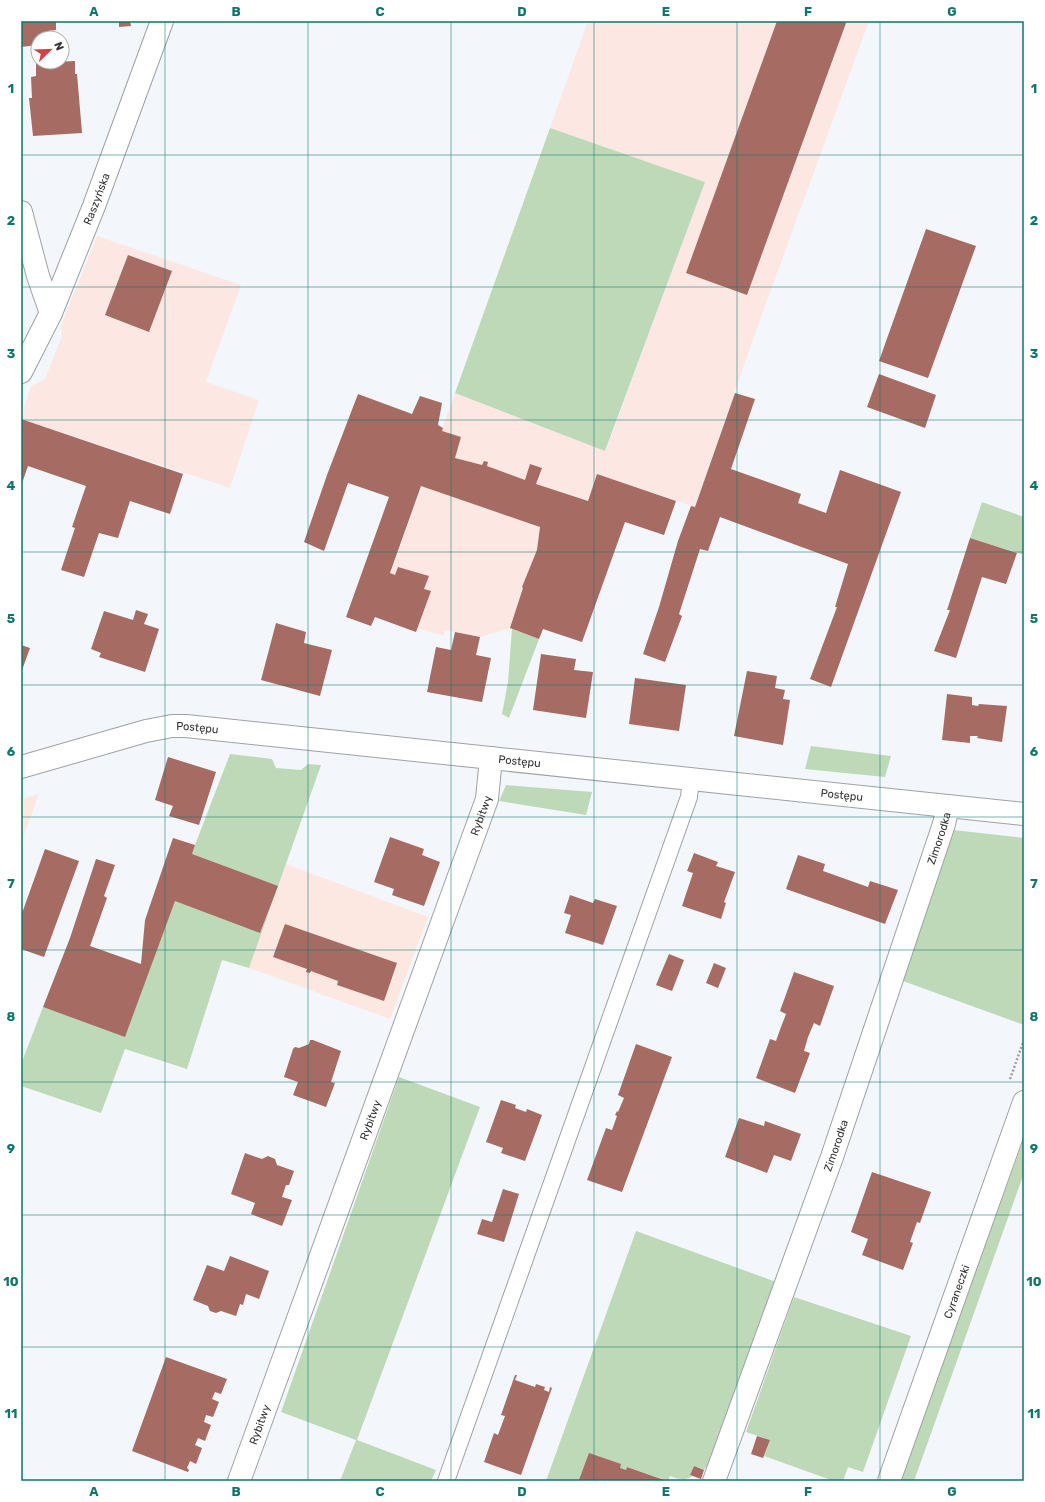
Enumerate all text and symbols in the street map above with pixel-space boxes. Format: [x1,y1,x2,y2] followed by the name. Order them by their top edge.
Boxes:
[89,4,99,19] text: A
[231,4,241,19] text: B
[375,4,385,19] text: C
[517,4,527,19] text: D
[662,4,670,19] text: E
[804,4,812,19] text: F
[947,4,957,19] text: G
[30,30,70,70] north arrow
[51,40,66,53] text: N
[8,81,14,96] text: 1
[1031,81,1037,96] text: 1
[81,171,113,227] street label: Raszyńska
[7,213,15,228] text: 2
[1030,213,1038,228] text: 2
[7,346,16,361] text: 3
[1030,346,1039,361] text: 3
[7,478,16,493] text: 4
[1030,478,1039,493] text: 4
[7,611,15,626] text: 5
[1030,611,1038,626] text: 5
[176,720,219,736] street label: Postępu
[7,744,16,759] text: 6
[1030,744,1039,759] text: 6
[498,753,541,770] street label: Postępu
[820,787,864,804] street label: Postępu
[468,795,494,838] street label: Rybitwy
[925,811,953,866] street label: Zimorodka
[7,876,15,891] text: 7
[1030,876,1038,891] text: 7
[7,1009,16,1024] text: 8
[1030,1009,1039,1024] text: 8
[357,1098,384,1142] street label: Rybitwy
[821,1118,851,1173] street label: Zimorodka
[7,1141,15,1156] text: 9
[1030,1141,1038,1156] text: 9
[941,1263,973,1321] street label: Cyraneczki
[3,1274,19,1289] text: 10
[1026,1274,1042,1289] text: 10
[247,1403,273,1447] street label: Rybitwy
[5,1406,17,1421] text: 11
[1028,1406,1040,1421] text: 11
[89,1484,99,1499] text: A
[231,1484,241,1499] text: B
[375,1484,385,1499] text: C
[517,1484,527,1499] text: D
[662,1484,670,1499] text: E
[804,1484,812,1499] text: F
[947,1484,957,1499] text: G

